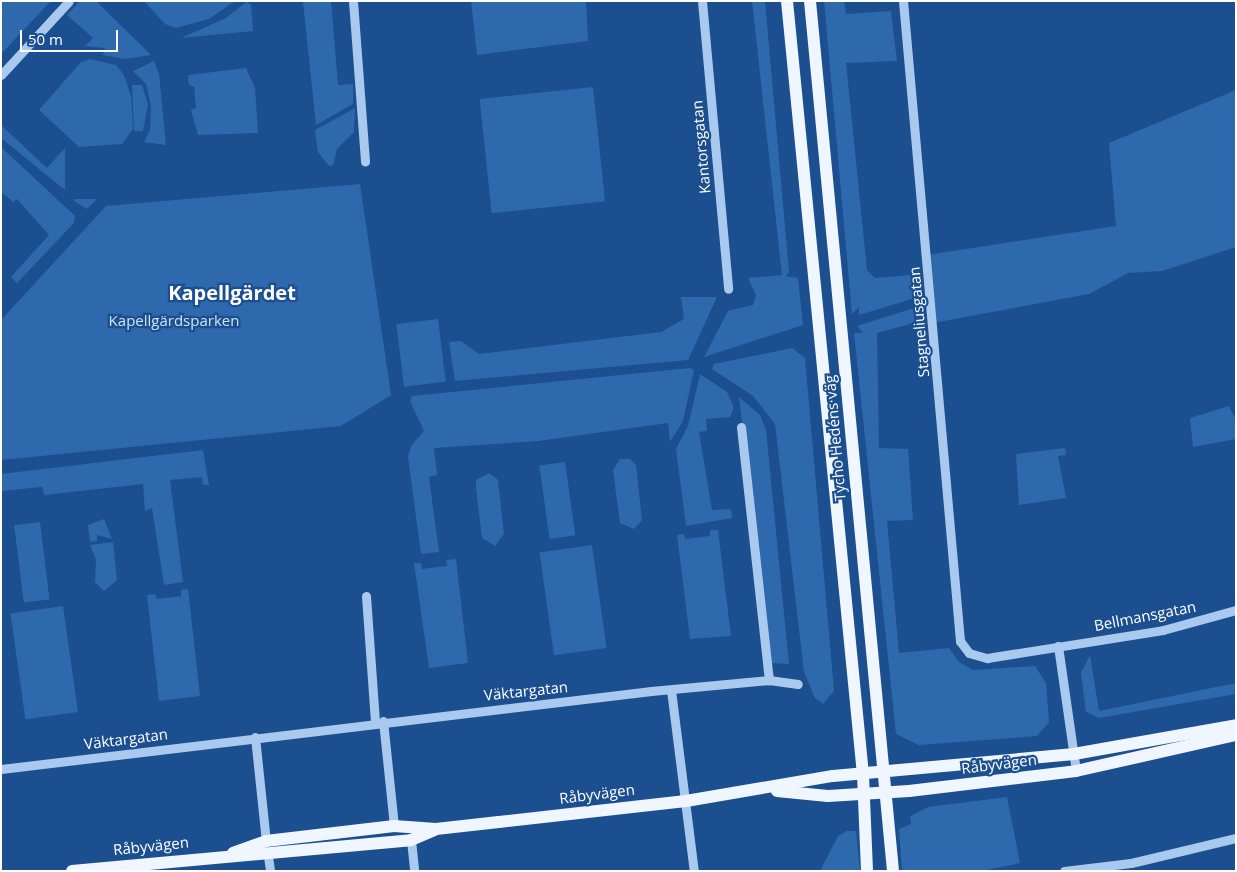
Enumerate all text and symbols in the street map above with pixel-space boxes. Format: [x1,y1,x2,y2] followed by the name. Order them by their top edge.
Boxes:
[22,20,120,52] scale bar
[28,29,63,49] text: 50 m
[688,100,714,194] street label: Kantorsgatan
[905,266,933,378] street label: Stagneliusgatan
[168,280,296,304] district label: Kapellgärdet
[109,312,239,330] park label: Kapellgärdsparken
[821,374,849,502] street label: Tycho Hedéns väg
[1092,597,1198,635] street label: Bellmansgatan
[483,678,569,704] street label: Väktargatan
[83,725,169,753] street label: Väktargatan
[960,750,1038,778] street label: Råbyvägen
[558,780,636,808] street label: Råbyvägen
[112,833,190,859] street label: Råbyvägen

